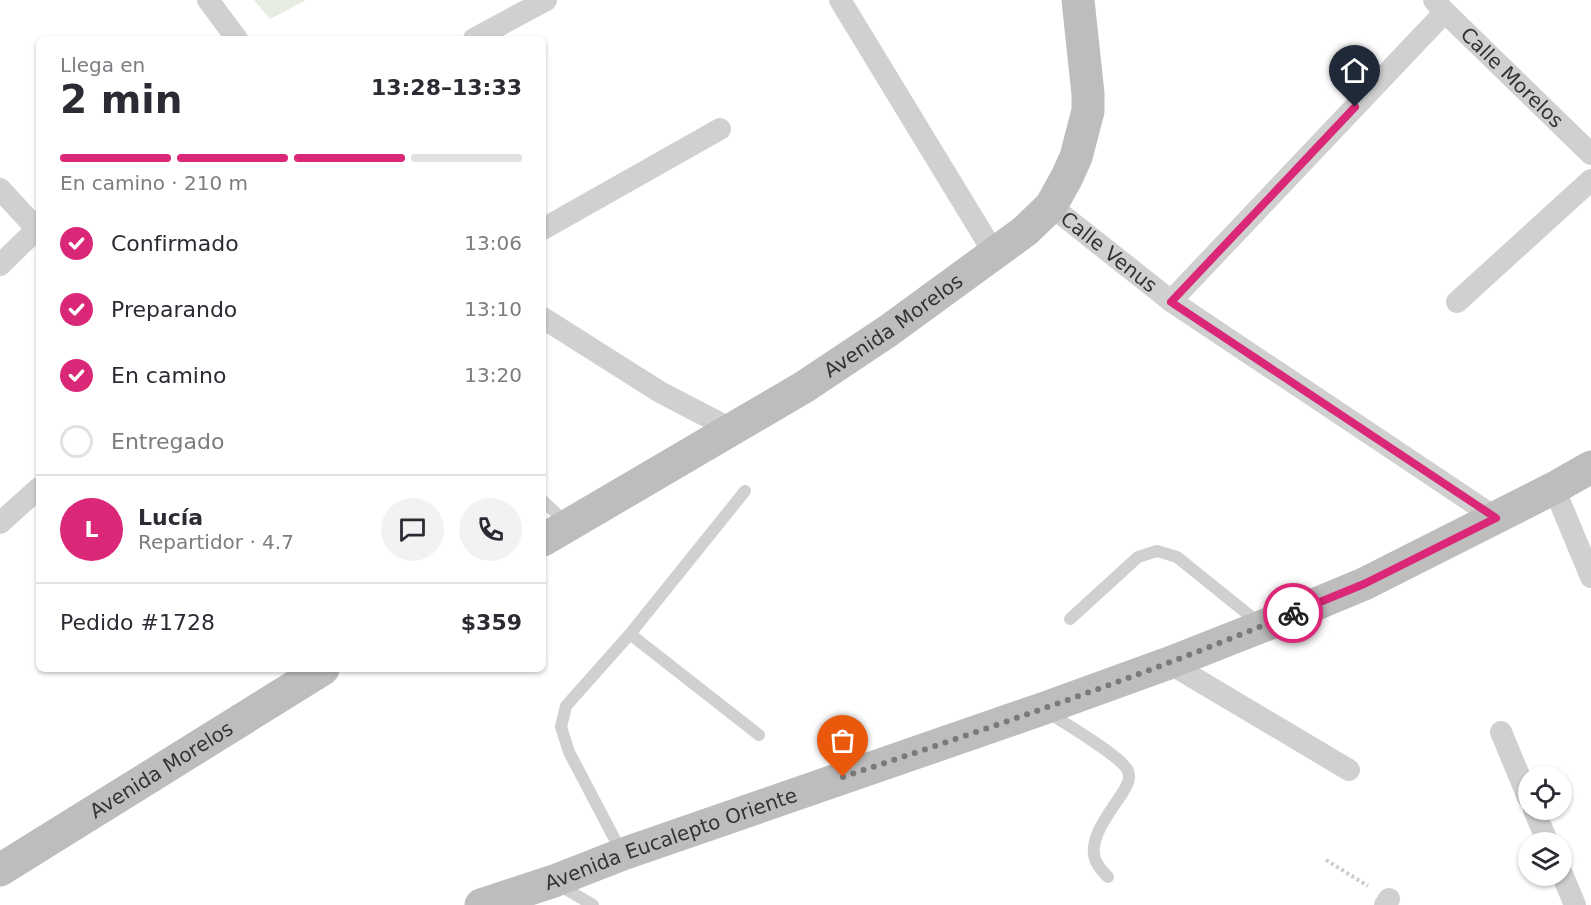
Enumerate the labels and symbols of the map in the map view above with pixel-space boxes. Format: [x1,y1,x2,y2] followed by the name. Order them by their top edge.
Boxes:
[1456,22,1569,133] street label: Calle Morelos
[1329,45,1380,107] pin
[1056,206,1162,297] street label: Calle Venus
[819,269,967,382] street label: Avenida Morelos
[1263,583,1323,643] courier
[817,715,868,777] pin
[85,716,237,823] street label: Avenida Morelos
[542,783,800,895] street label: Avenida Eucalepto Oriente

